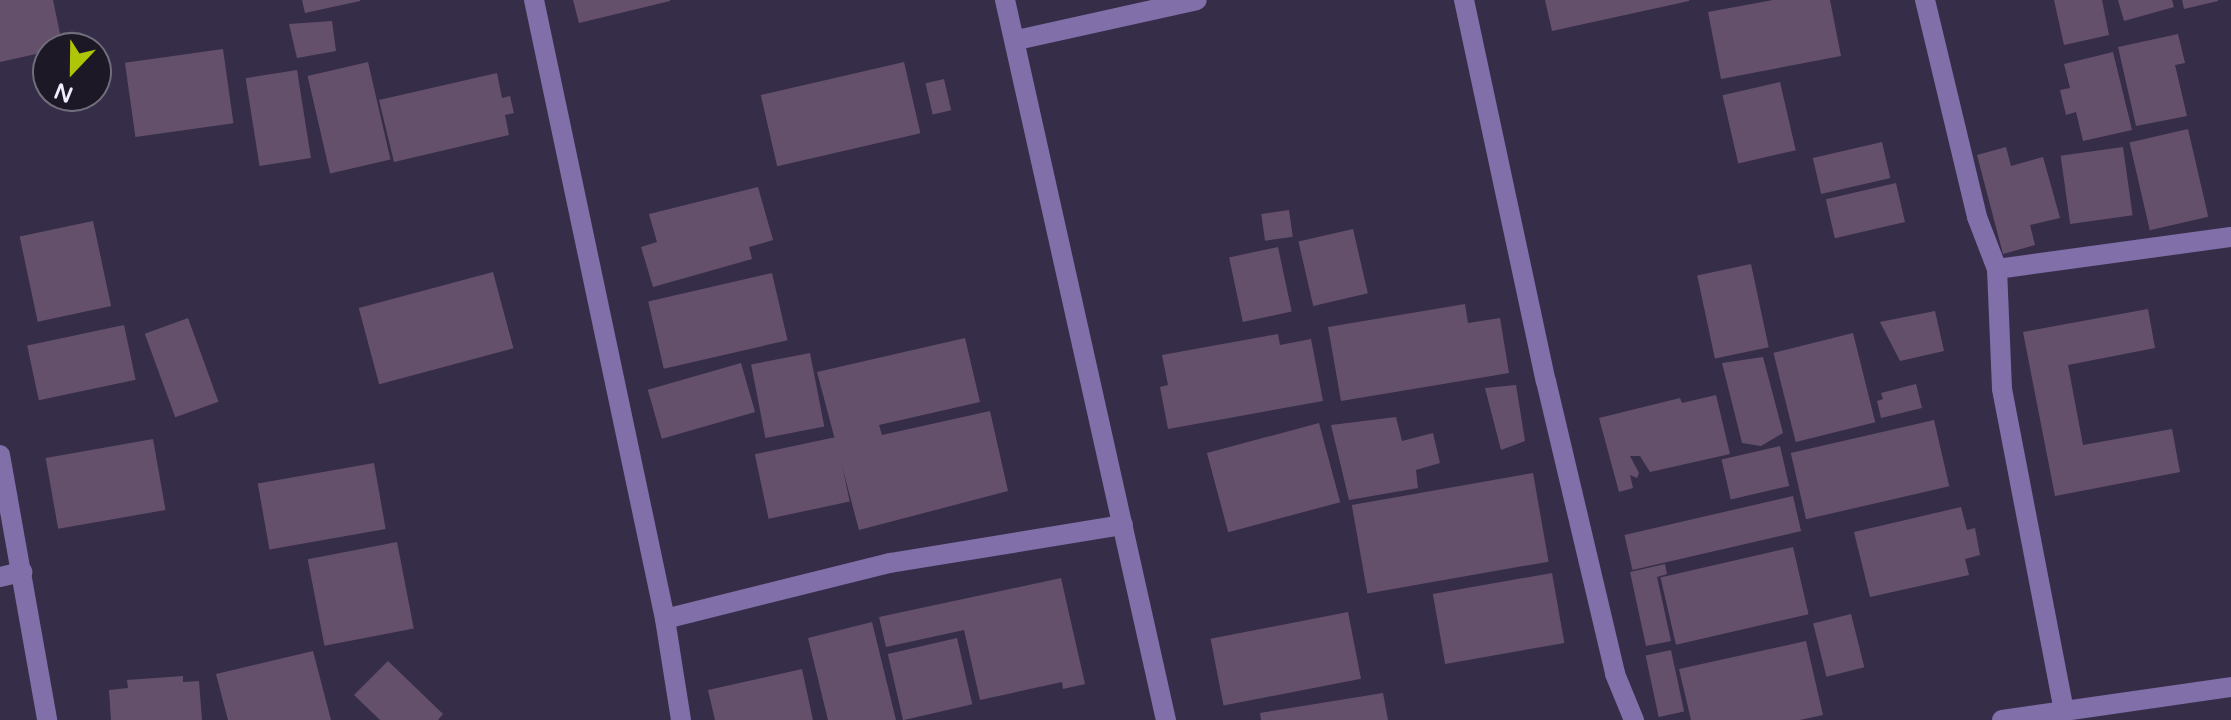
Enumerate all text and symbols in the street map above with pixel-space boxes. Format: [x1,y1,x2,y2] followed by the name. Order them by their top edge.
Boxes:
[32,32,112,112] north arrow
[51,77,77,108] text: N

